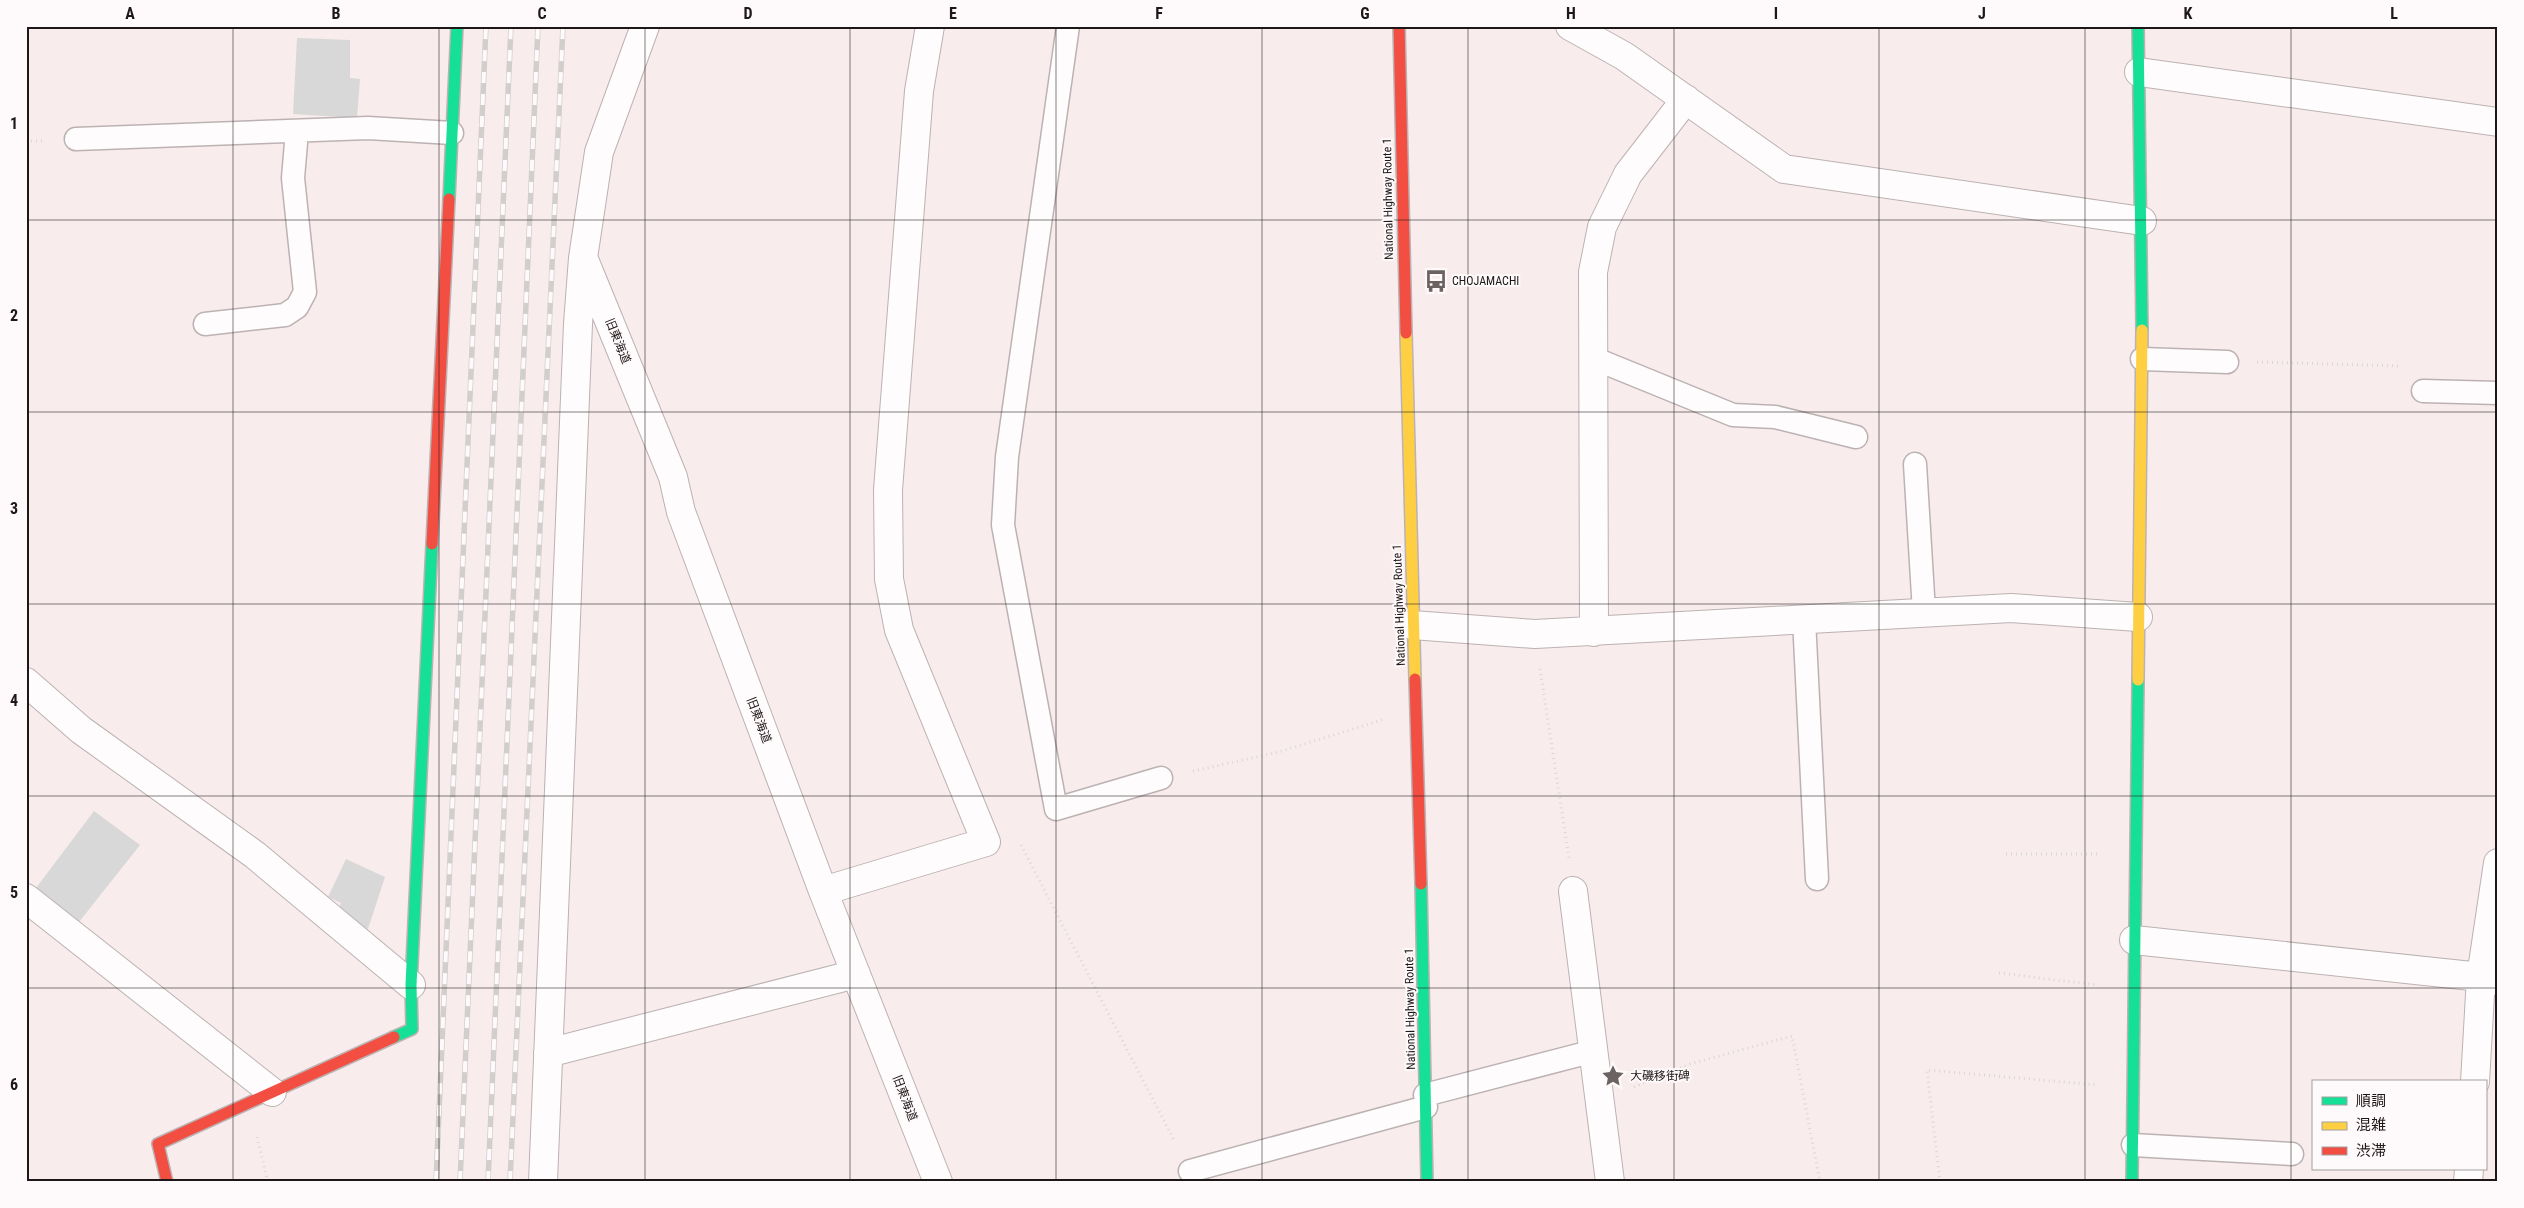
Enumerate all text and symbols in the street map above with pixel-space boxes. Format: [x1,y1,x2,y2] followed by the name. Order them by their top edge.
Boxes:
[125,4,135,23] text: A
[332,4,341,23] text: B
[537,4,547,23] text: C
[743,4,753,23] text: D
[949,4,957,23] text: E
[1155,4,1163,23] text: F
[1360,4,1370,23] text: G
[1566,4,1576,23] text: H
[1774,4,1778,23] text: I
[1978,4,1986,23] text: J
[2184,4,2193,23] text: K
[2390,4,2398,23] text: L
[10,114,18,133] text: 1
[1380,138,1396,260] street label: National Highway Route 1
[1423,268,1449,294] bus stop icon: CHOJAMACHI
[1452,274,1519,288] place label: CHOJAMACHI
[10,306,18,325] text: 2
[603,316,633,366] street label: 旧東海道
[10,499,18,518] text: 3
[1390,544,1408,666] street label: National Highway Route 1
[10,691,18,710] text: 4
[744,695,774,745] street label: 旧東海道
[10,883,18,902] text: 5
[1402,948,1418,1070] street label: National Highway Route 1
[1600,1063,1626,1089] place icon: 大磯移街碑
[1630,1069,1690,1083] place label: 大磯移街碑
[890,1073,920,1123] street label: 旧東海道
[10,1075,18,1094] text: 6
[2312,1080,2486,1170] legend
[2356,1092,2386,1110] text: 順調
[2356,1116,2386,1134] text: 混雑
[2356,1142,2386,1160] text: 渋滞

